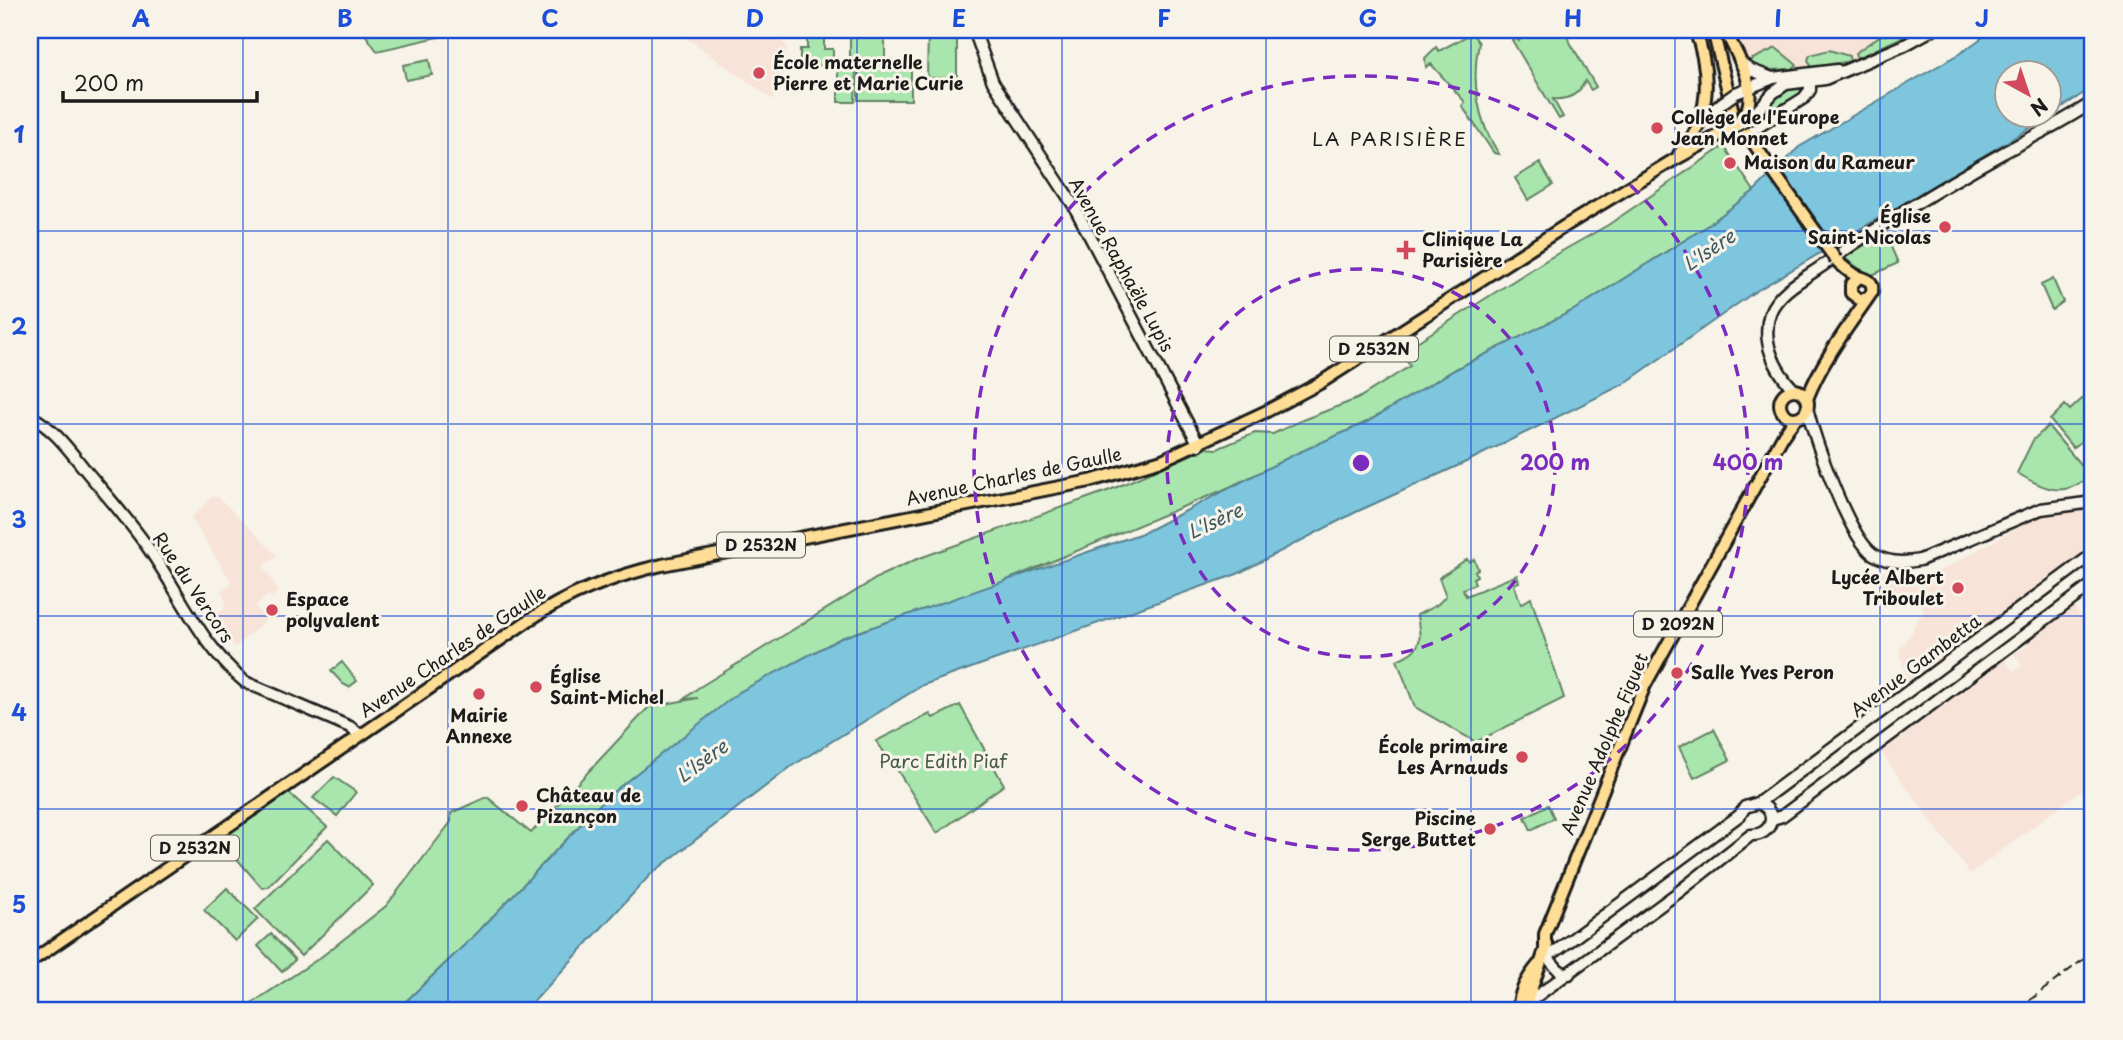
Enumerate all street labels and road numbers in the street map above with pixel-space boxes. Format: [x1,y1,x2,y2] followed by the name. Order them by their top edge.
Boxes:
[1063,172,1182,357] street label: Avenue Raphaële Lupis
[1330,336,1418,362] road number: D 2532N
[903,439,1124,512] street label: Avenue Charles de Gaulle
[147,526,241,648] street label: Rue du Vercors
[717,532,805,558] road number: D 2532N
[354,578,551,723] street label: Avenue Charles de Gaulle
[1844,606,1986,723] street label: Avenue Gambetta
[1634,611,1722,636] road number: D 2092N
[1553,648,1654,838] street label: Avenue Adolphe Figuet
[151,835,239,860] road number: D 2532N

